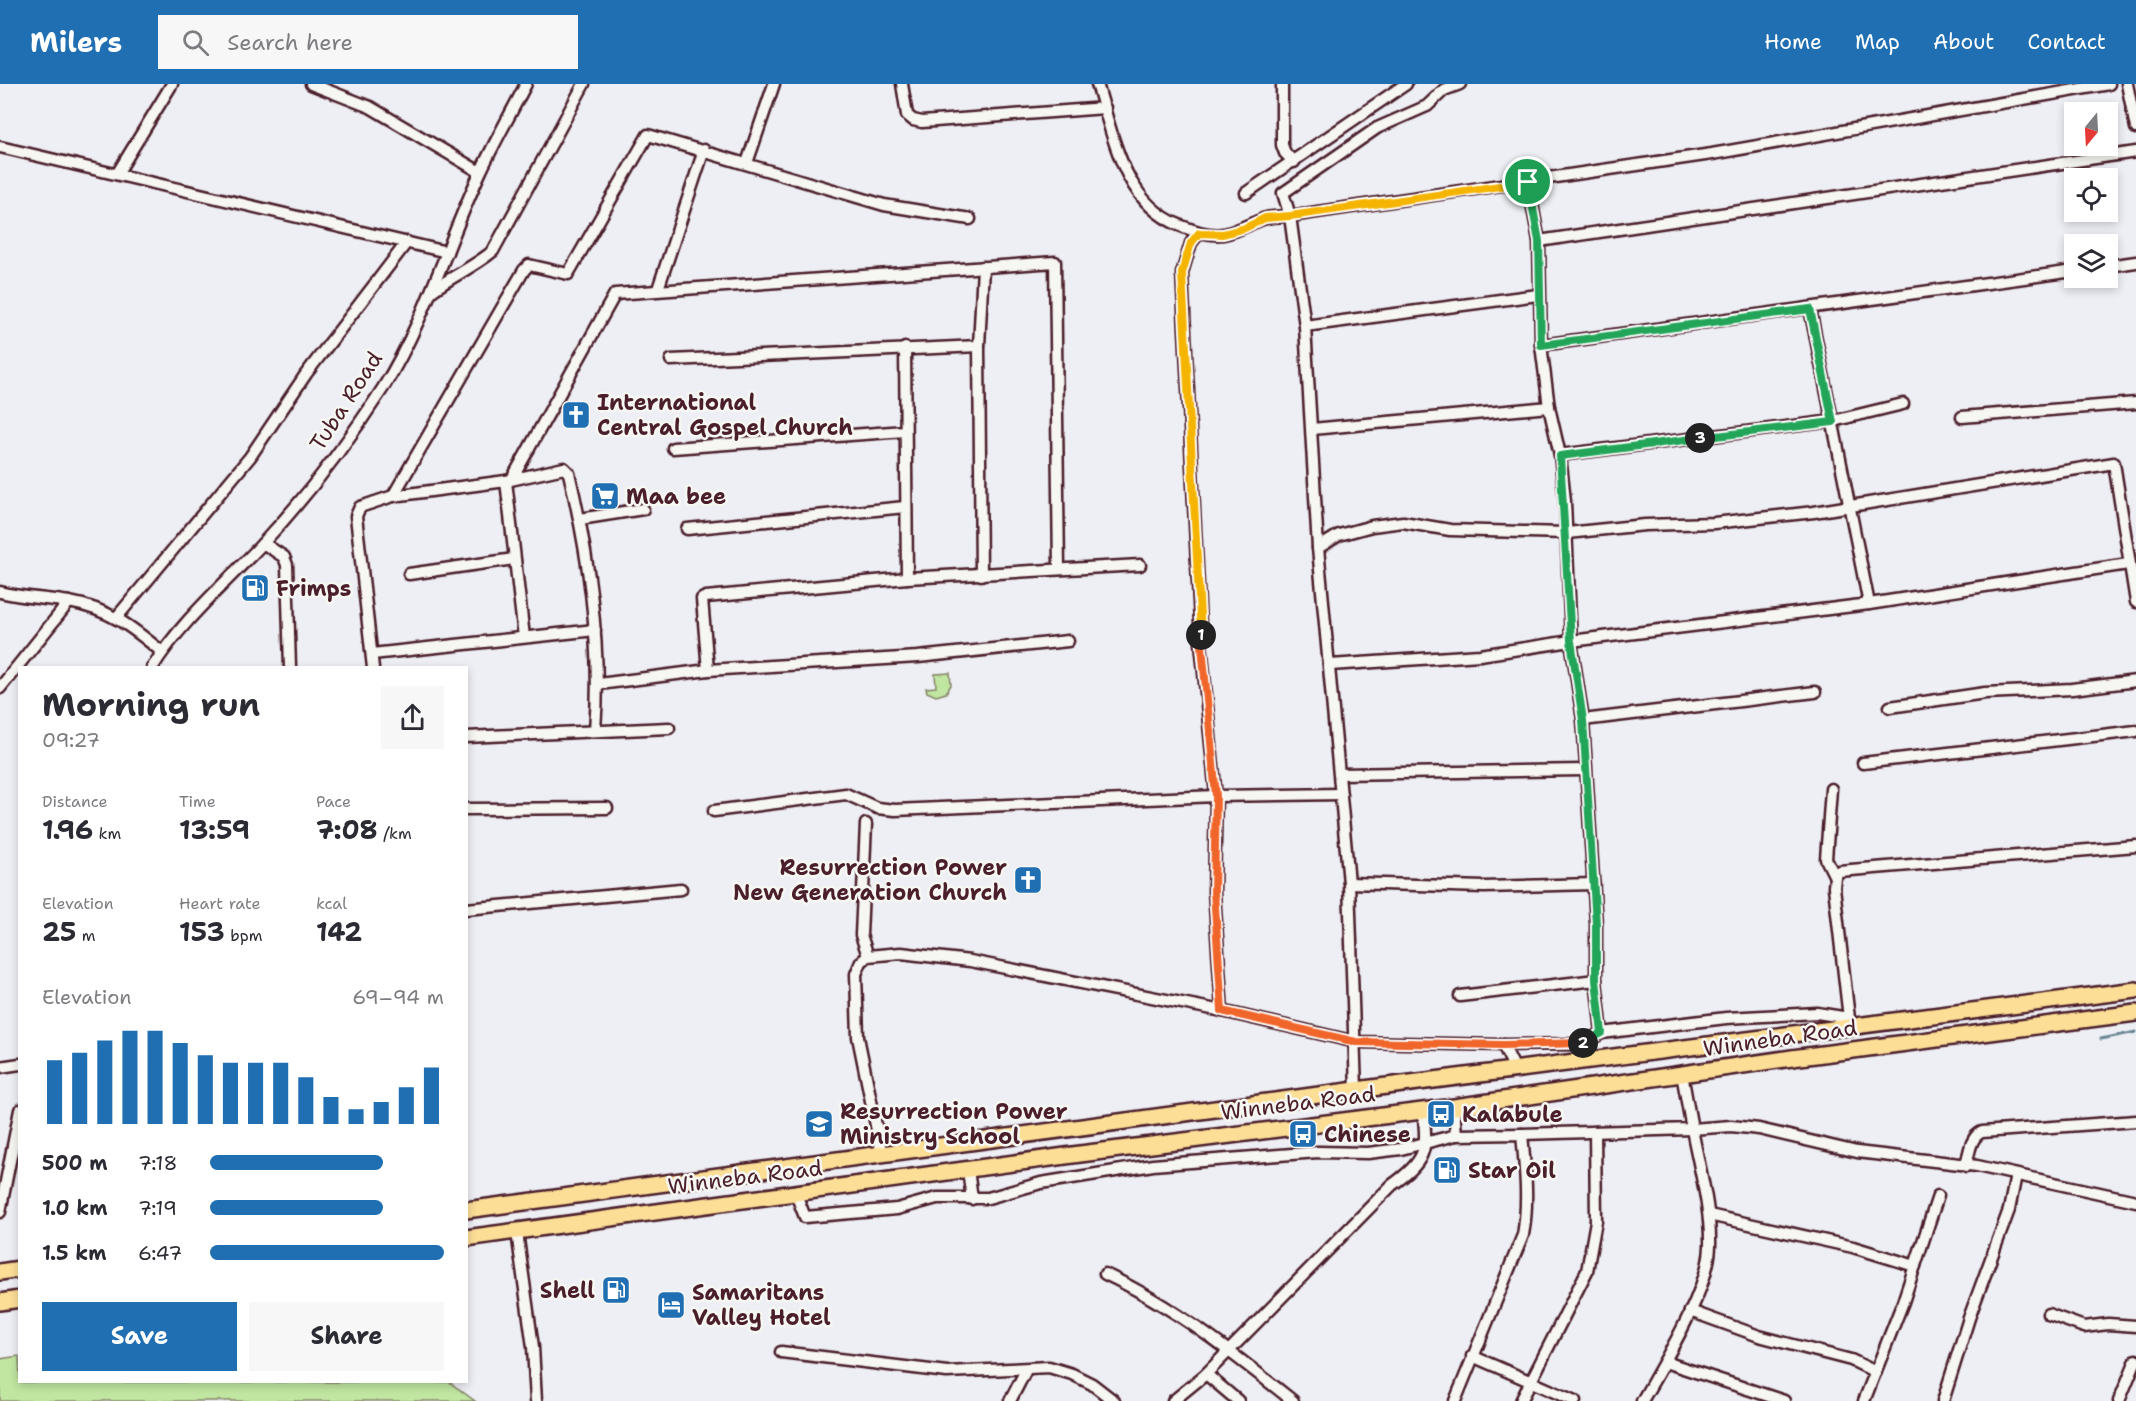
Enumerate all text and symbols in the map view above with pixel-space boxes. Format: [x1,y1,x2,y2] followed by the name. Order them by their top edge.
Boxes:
[158,15,578,69] search box
[30,23,122,61] text: Milers
[179,26,212,59] icon: search
[227,28,353,57] text: Search here
[1764,28,1822,56] text: Home
[1855,28,1900,56] text: Map
[1933,28,1994,56] text: About
[2027,28,2106,56] text: Contact
[2064,102,2118,156] north arrow
[2064,102,2118,288] map controls
[1502,156,1553,207] pin
[1511,165,1544,198] icon: arrive
[2064,168,2118,222] button: locate
[2064,234,2118,288] button: layers
[303,346,389,456] street label: Tuba Road
[597,388,853,442] place label: International Central Gospel Church
[560,399,592,431] church icon: International Central Gospel Church
[1685,423,1715,453] pin: 3
[1694,427,1706,448] text: 3
[589,480,621,512] supermarket icon: Maa bee
[626,482,726,511] place label: Maa bee
[239,572,271,604] fuel station icon: Frimps
[276,574,351,603] place label: Frimps
[1186,620,1216,650] pin: 1
[1197,624,1205,645] text: 1
[42,682,260,727] text: Morning run
[381,686,444,749] button: share
[42,727,100,753] text: 09:27
[42,791,108,812] text: Distance
[179,791,216,812] text: Time
[316,791,351,812] text: Pace
[42,812,93,847] text: 1.96
[179,812,250,847] text: 13:59
[316,812,378,847] text: 7:08
[93,823,121,844] text: km
[378,823,412,844] text: /km
[733,853,1007,907] place label: Resurrection Power New Generation Church
[1012,864,1044,896] church icon: Resurrection Power New Generation Church
[42,893,114,914] text: Elevation
[179,893,261,914] text: Heart rate
[316,893,347,914] text: kcal
[42,914,76,949] text: 25
[179,914,225,949] text: 153
[316,914,362,949] text: 142
[76,925,96,946] text: m
[225,925,262,946] text: bpm
[42,984,132,1010] text: Elevation
[352,984,444,1010] text: 69–94 m
[1701,1013,1859,1063] street label: Winneba Road
[1568,1028,1598,1058] pin: 2
[1577,1032,1589,1053] text: 2
[1219,1079,1377,1127] street label: Winneba Road
[840,1097,1068,1151] place label: Resurrection Power Ministry School
[1425,1098,1457,1130] bus stop icon: Kalabule
[1462,1100,1563,1129] place label: Kalabule
[803,1108,835,1140] school or university icon: Resurrection Power Ministry School
[1287,1118,1319,1150] bus stop icon: Chinese
[1324,1120,1411,1149] place label: Chinese
[42,1150,108,1176] text: 500 m
[138,1150,177,1176] text: 7:18
[666,1153,824,1201] street label: Winneba Road
[1431,1154,1463,1186] fuel station icon: Star Oil
[1468,1156,1556,1185] place label: Star Oil
[42,1195,107,1221] text: 1.0 km
[138,1195,177,1221] text: 7:19
[42,1240,106,1266] text: 1.5 km
[138,1240,182,1266] text: 6:47
[600,1274,632,1306] fuel station icon: Shell
[540,1276,595,1305] place label: Shell
[692,1278,831,1332] place label: Samaritans Valley Hotel
[655,1289,687,1321] hotel icon: Samaritans Valley Hotel
[42,1302,237,1371] button: Save
[249,1302,444,1371] button: Share

